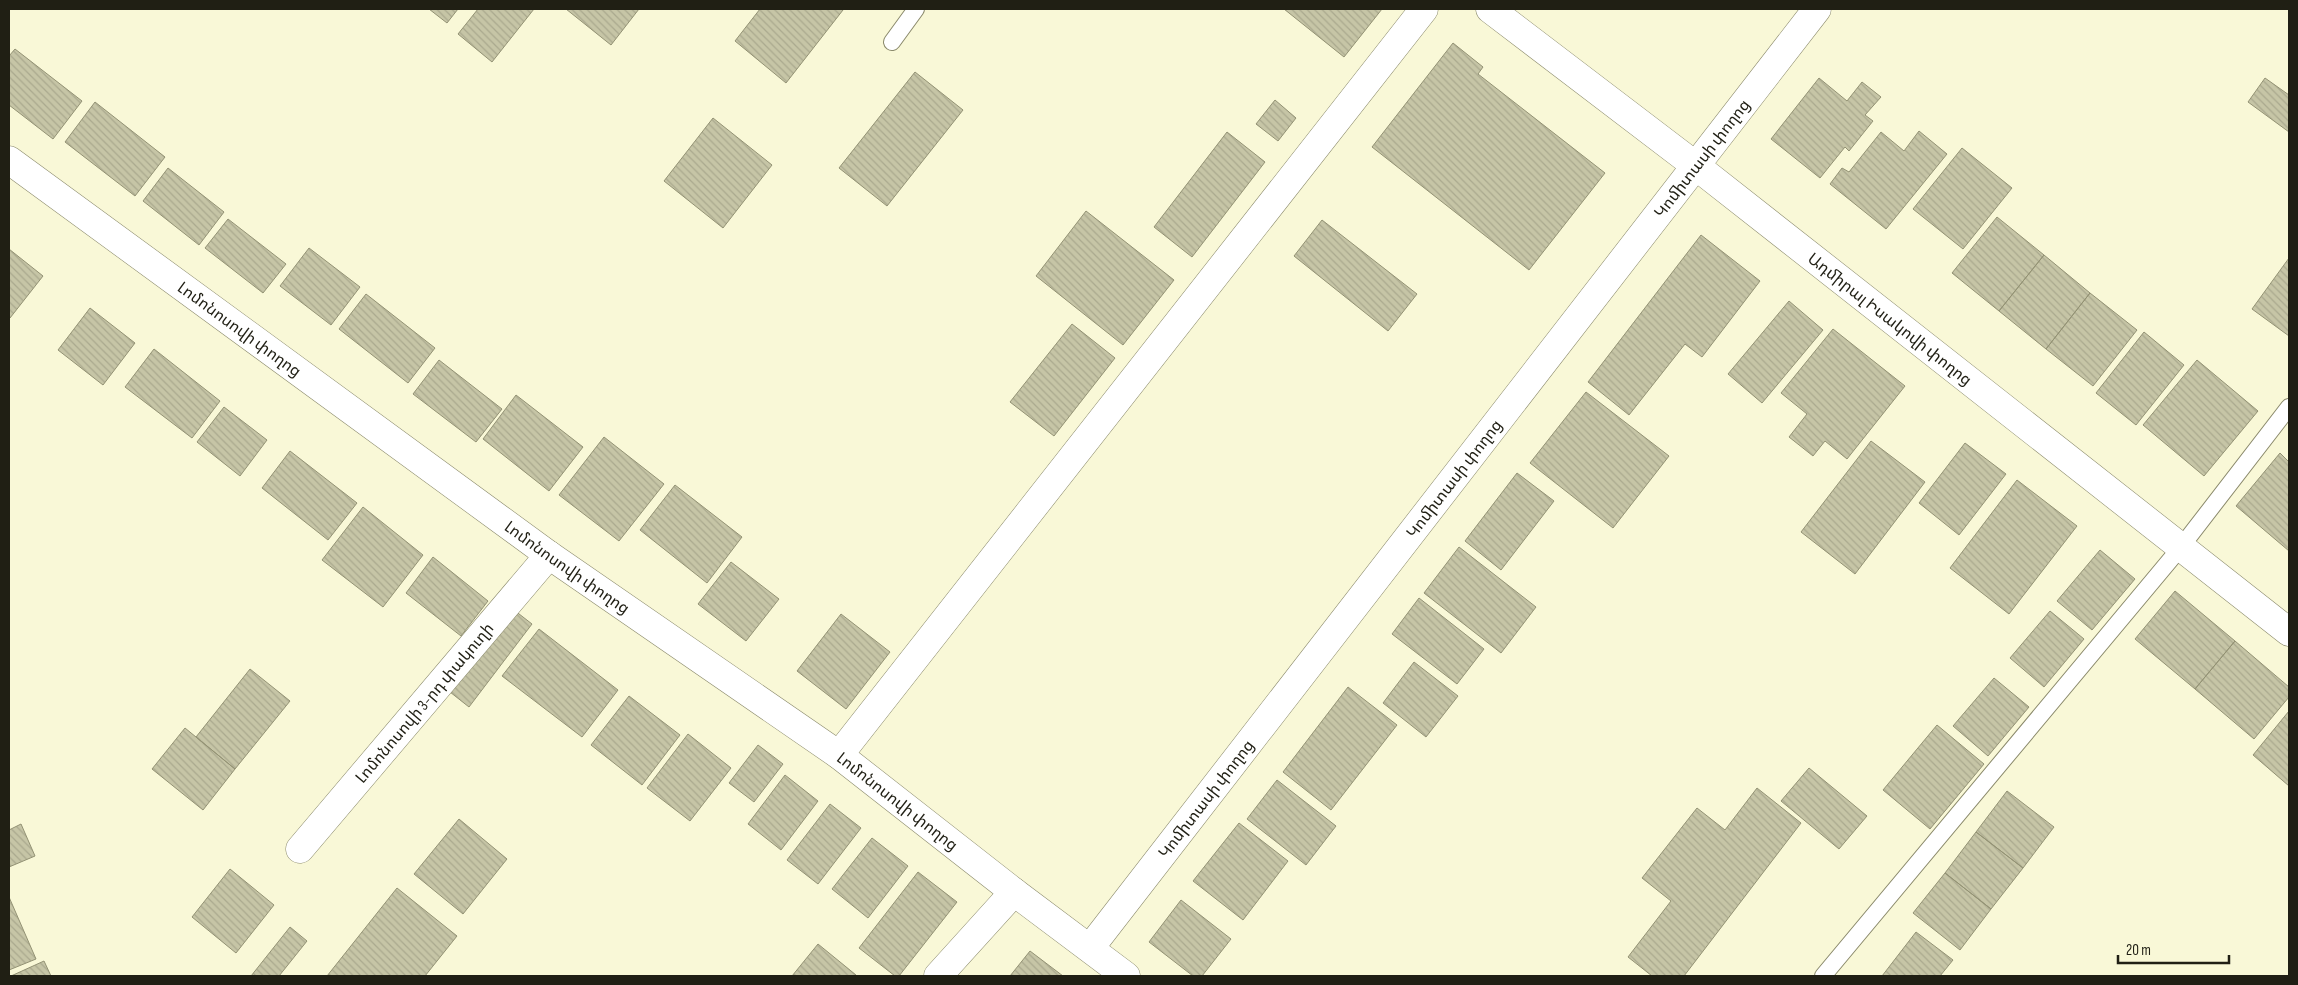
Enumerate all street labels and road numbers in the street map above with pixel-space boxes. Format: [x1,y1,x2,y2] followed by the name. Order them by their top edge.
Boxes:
[1651,96,1755,222] street label: Կոմիտասի փողոց
[1803,249,1975,390] street label: Ադմիրալ Իսակովի փողոց
[173,279,304,382] street label: Լոմոնոսովի փողոց
[1403,416,1507,542] street label: Կոմիտասի փողոց
[500,518,633,619] street label: Լոմոնոսովի փողոց
[352,620,498,787] street label: Լոմոնոսովի 3-րդ փակուղի
[1155,737,1259,862] street label: Կոմիտասի փողոց
[833,749,961,855] street label: Լոմոնոսովի փողոց

